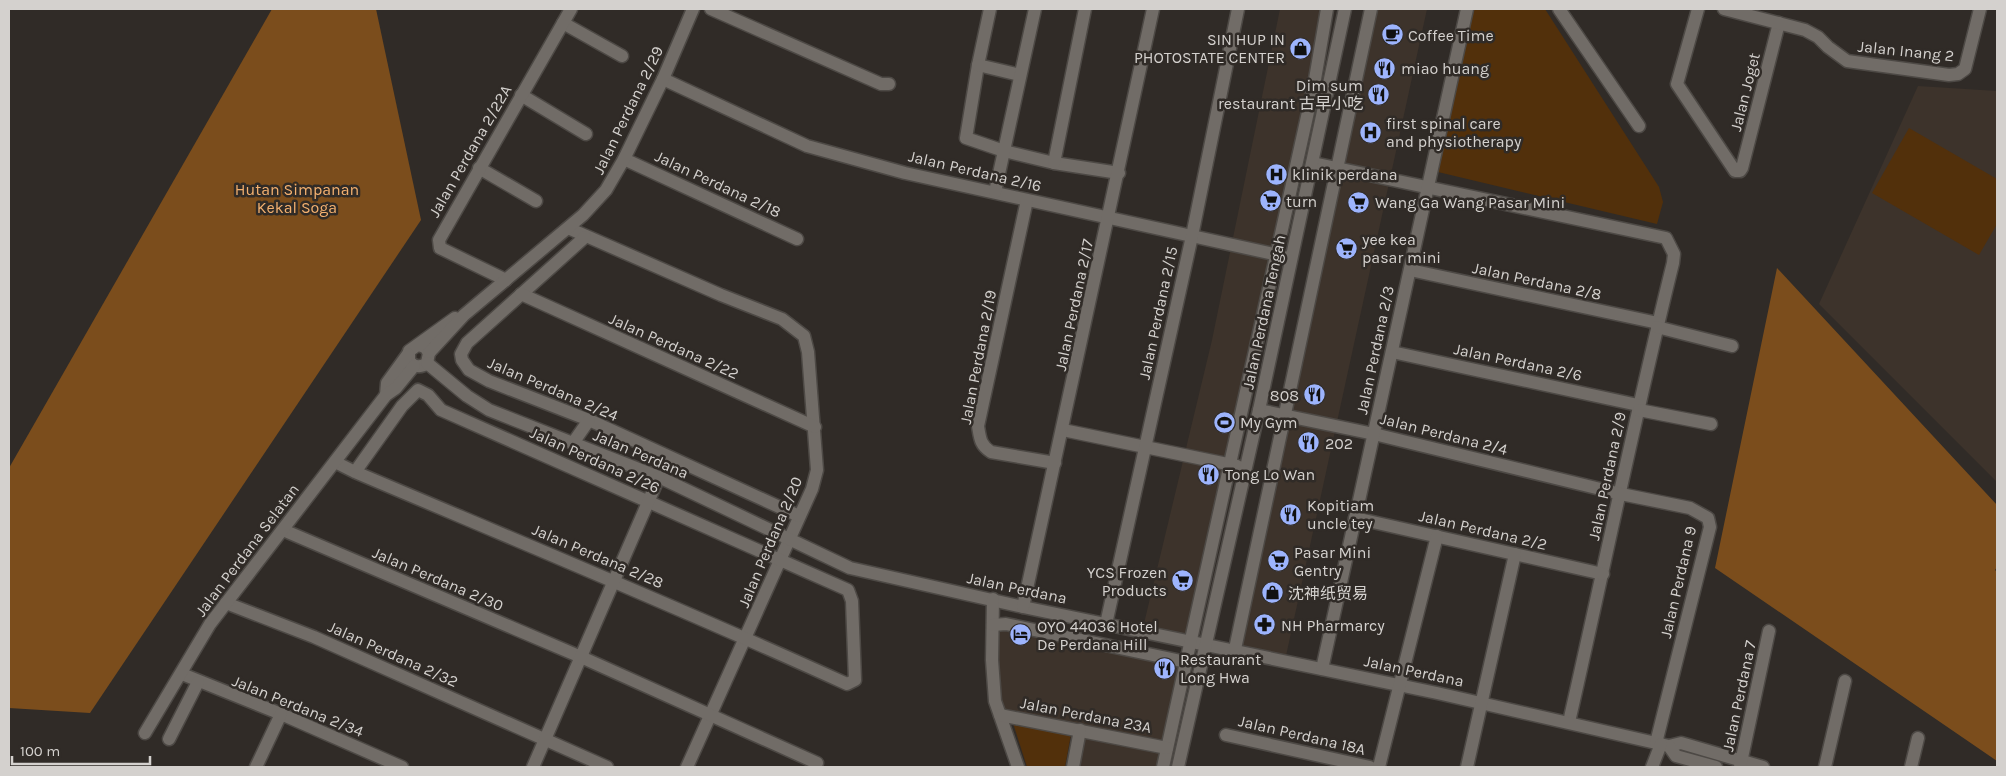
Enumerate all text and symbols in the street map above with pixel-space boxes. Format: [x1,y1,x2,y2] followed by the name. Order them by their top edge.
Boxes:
[1380,23,1404,47] cafe icon: Coffee Time
[1408,26,1494,45] place label: Coffee Time
[1134,30,1285,67] place label: SIN HUP IN PHOTOSTATE CENTER
[1289,36,1313,60] shop icon: SIN HUP IN PHOTOSTATE CENTER
[1857,36,1955,66] street label: Jalan Inang 2
[589,43,667,177] street label: Jalan Perdana 2/29
[1726,51,1764,133] street label: Jalan Joget
[1373,56,1397,80] restaurant icon: miao huang
[1401,59,1489,78] place label: miao huang
[1218,76,1363,113] place label: Dim sum restaurant 古早小吃
[424,82,516,220] street label: Jalan Perdana 2/22A
[1367,82,1391,106] restaurant icon: Dim sum restaurant 古早小吃
[1386,114,1522,151] place label: first spinal care and physiotherapy
[1358,120,1382,144] hospital icon: first spinal care and physiotherapy
[907,146,1043,196] street label: Jalan Perdana 2/16
[652,147,784,221] street label: Jalan Perdana 2/18
[1264,162,1288,186] hospital icon: klinik perdana
[1292,165,1398,184] place label: klinik perdana
[235,180,359,217] park label: Hutan Simpanan Kekal Soga
[1258,189,1282,213] supermarket icon: turn
[1347,190,1371,214] supermarket icon: Wang Ga Wang Pasar Mini
[1286,192,1317,211] place label: turn
[1375,193,1565,212] place label: Wang Ga Wang Pasar Mini
[1361,230,1441,267] place label: yee kea pasar mini
[1238,233,1290,391] street label: Jalan Perdana Tengah
[1334,236,1358,260] supermarket icon: yee kea pasar mini
[1051,237,1097,373] street label: Jalan Perdana 2/17
[1135,245,1181,381] street label: Jalan Perdana 2/15
[1471,258,1603,304] street label: Jalan Perdana 2/8
[1352,284,1398,416] street label: Jalan Perdana 2/3
[956,288,1000,426] street label: Jalan Perdana 2/19
[606,309,742,383] street label: Jalan Perdana 2/22
[1452,339,1584,385] street label: Jalan Perdana 2/6
[485,353,621,425] street label: Jalan Perdana 2/24
[1303,383,1327,407] restaurant icon: 808
[1270,386,1299,405] place label: 808
[1378,409,1510,459] street label: Jalan Perdana 2/4
[1212,410,1236,434] sports icon: My Gym
[1584,410,1630,542] street label: Jalan Perdana 2/9
[1240,413,1298,432] place label: My Gym
[527,423,663,497] street label: Jalan Perdana 2/26
[591,425,691,483] street label: Jalan Perdana
[1297,431,1321,455] restaurant icon: 202
[1325,434,1353,453] place label: 202
[1197,462,1221,486] restaurant icon: Tong Lo Wan
[1225,465,1315,484] place label: Tong Lo Wan
[734,474,806,610] street label: Jalan Perdana 2/20
[191,480,303,620] street label: Jalan Perdana Selatan
[1307,496,1374,533] place label: Kopitiam uncle tey
[1279,502,1303,526] restaurant icon: Kopitiam uncle tey
[1417,506,1549,554] street label: Jalan Perdana 2/2
[530,520,666,592] street label: Jalan Perdana 2/28
[1656,524,1700,640] street label: Jalan Perdana 9
[370,543,506,615] street label: Jalan Perdana 2/30
[1294,543,1371,580] place label: Pasar Mini Gentry
[1266,549,1290,573] supermarket icon: Pasar Mini Gentry
[1087,563,1167,600] place label: YCS Frozen Products
[965,568,1069,608] street label: Jalan Perdana
[1171,569,1195,593] supermarket icon: YCS Frozen Products
[1260,581,1284,605] shop icon: 沈神纸贸易
[1288,584,1368,603] place label: 沈神纸贸易
[1253,613,1277,637] pharmacy icon: NH Pharmarcy
[1281,616,1385,635] place label: NH Pharmarcy
[325,617,461,691] street label: Jalan Perdana 2/32
[1037,617,1158,654] place label: OYO 44036 Hotel De Perdana Hill
[1009,623,1033,647] hotel icon: OYO 44036 Hotel De Perdana Hill
[1718,638,1760,753] street label: Jalan Perdana 7
[1180,650,1261,687] place label: Restaurant Long Hwa
[1362,651,1466,691] street label: Jalan Perdana
[1152,656,1176,680] restaurant icon: Restaurant Long Hwa
[230,671,367,741] street label: Jalan Perdana 2/34
[1019,693,1153,737] street label: Jalan Perdana 23A
[1237,711,1367,759] street label: Jalan Perdana 18A
[12,734,150,766] scale bar
[20,742,60,760] text: 100 m

